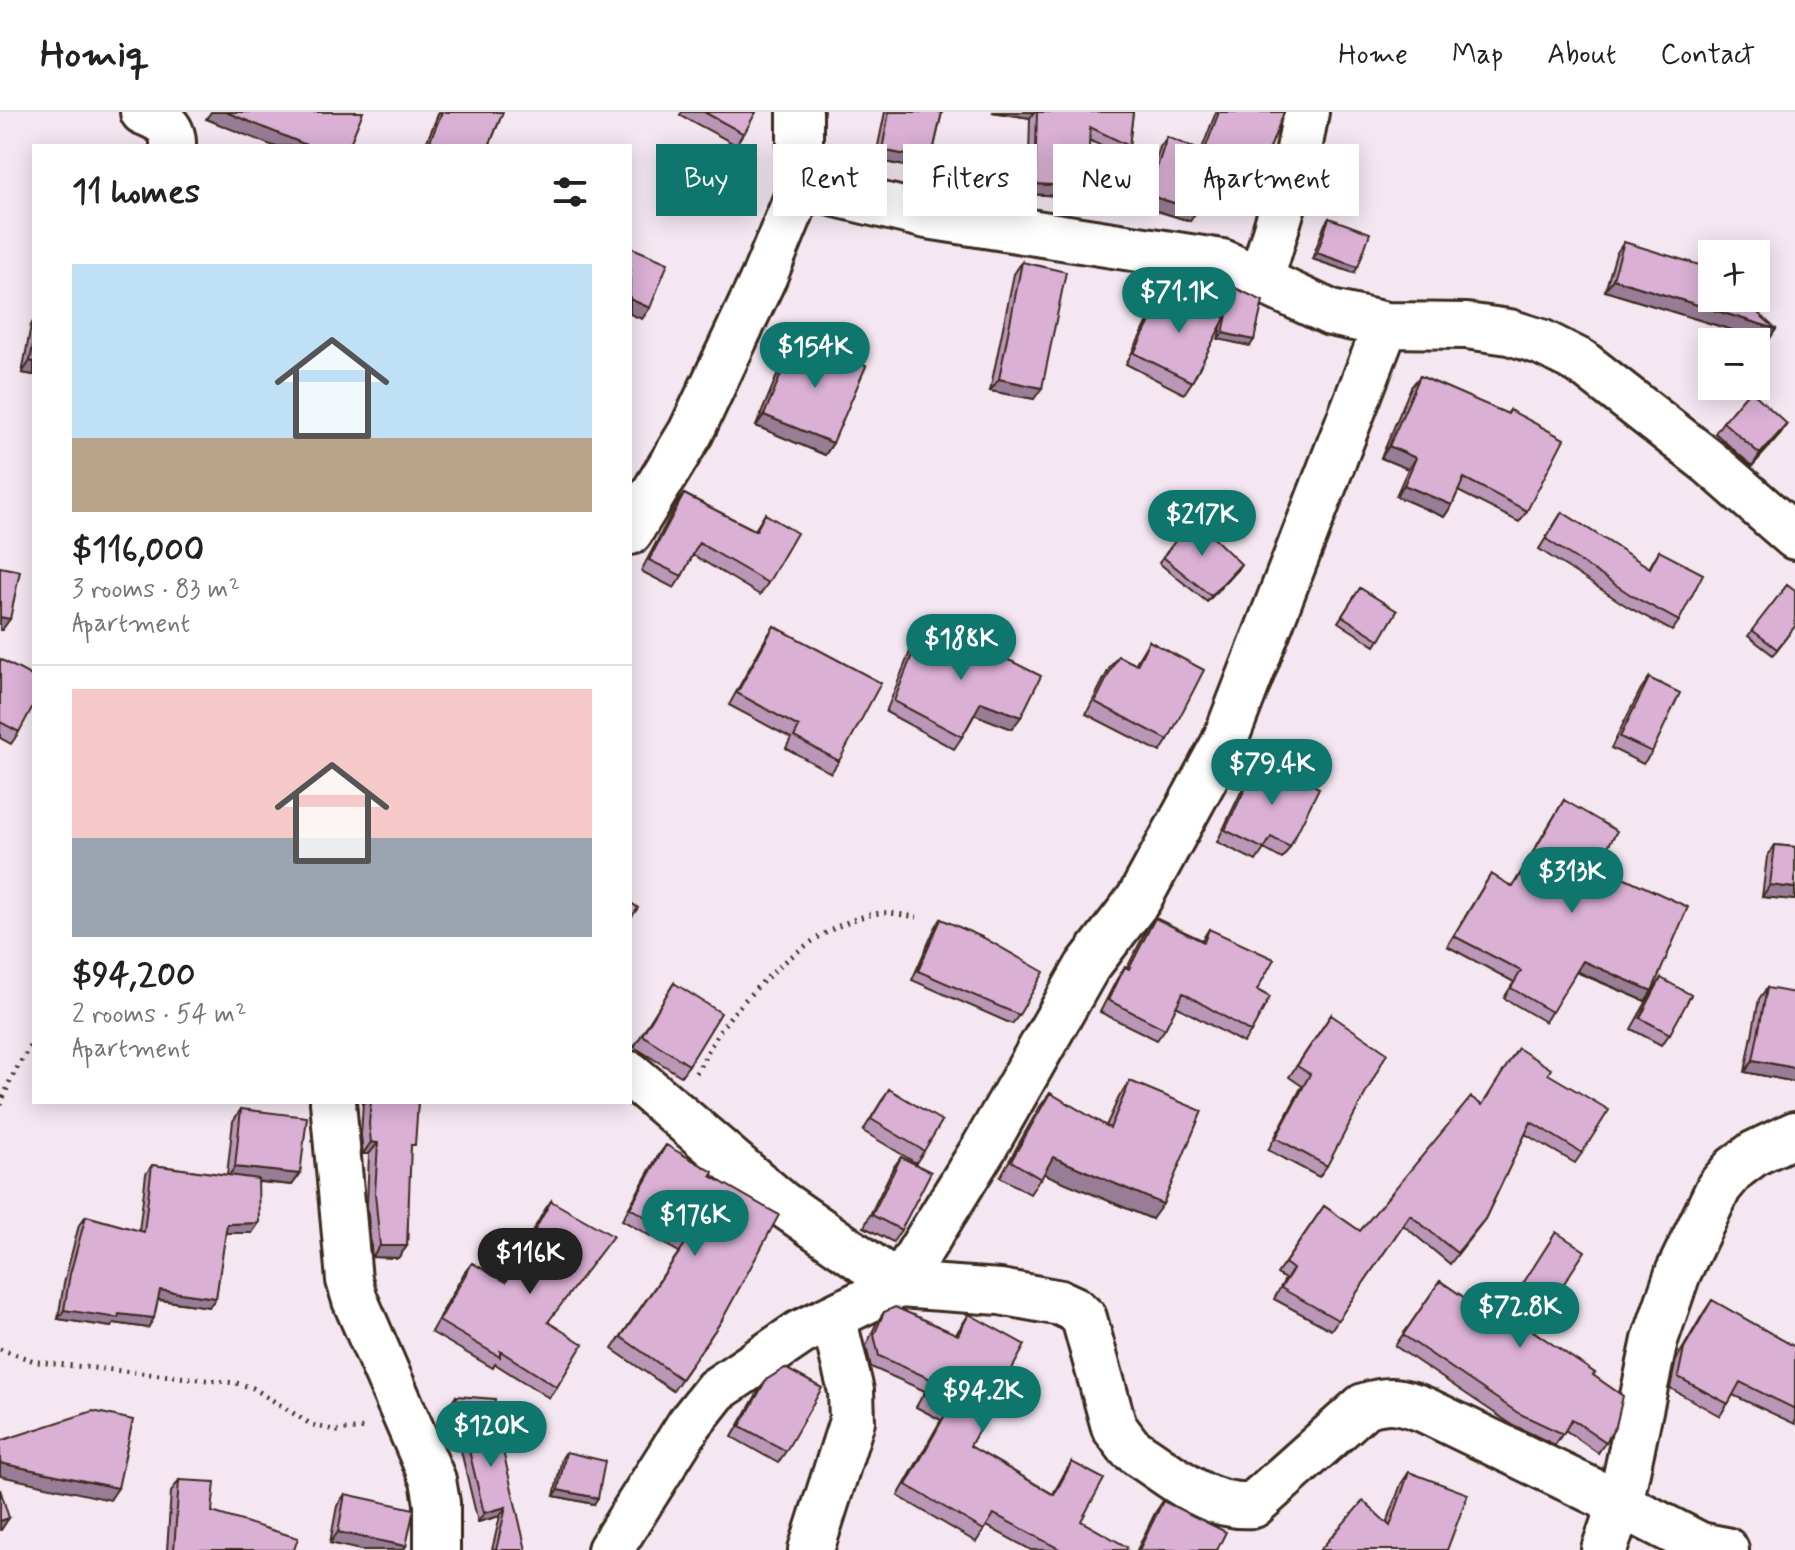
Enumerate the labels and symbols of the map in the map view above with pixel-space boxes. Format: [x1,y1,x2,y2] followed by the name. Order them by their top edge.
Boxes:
[1114,267,1244,335] pin: $71.1K
[759,322,871,390] pin: $154K
[1146,490,1258,558] pin: $217K
[905,614,1017,682] pin: $188K
[1207,739,1337,807] pin: $79.4K
[1516,847,1628,915] pin: $313K
[639,1190,751,1258] pin: $176K
[474,1228,586,1296] pin: $116K
[1455,1282,1585,1350] pin: $72.8K
[918,1366,1048,1434] pin: $94.2K
[435,1401,547,1469] pin: $120K

